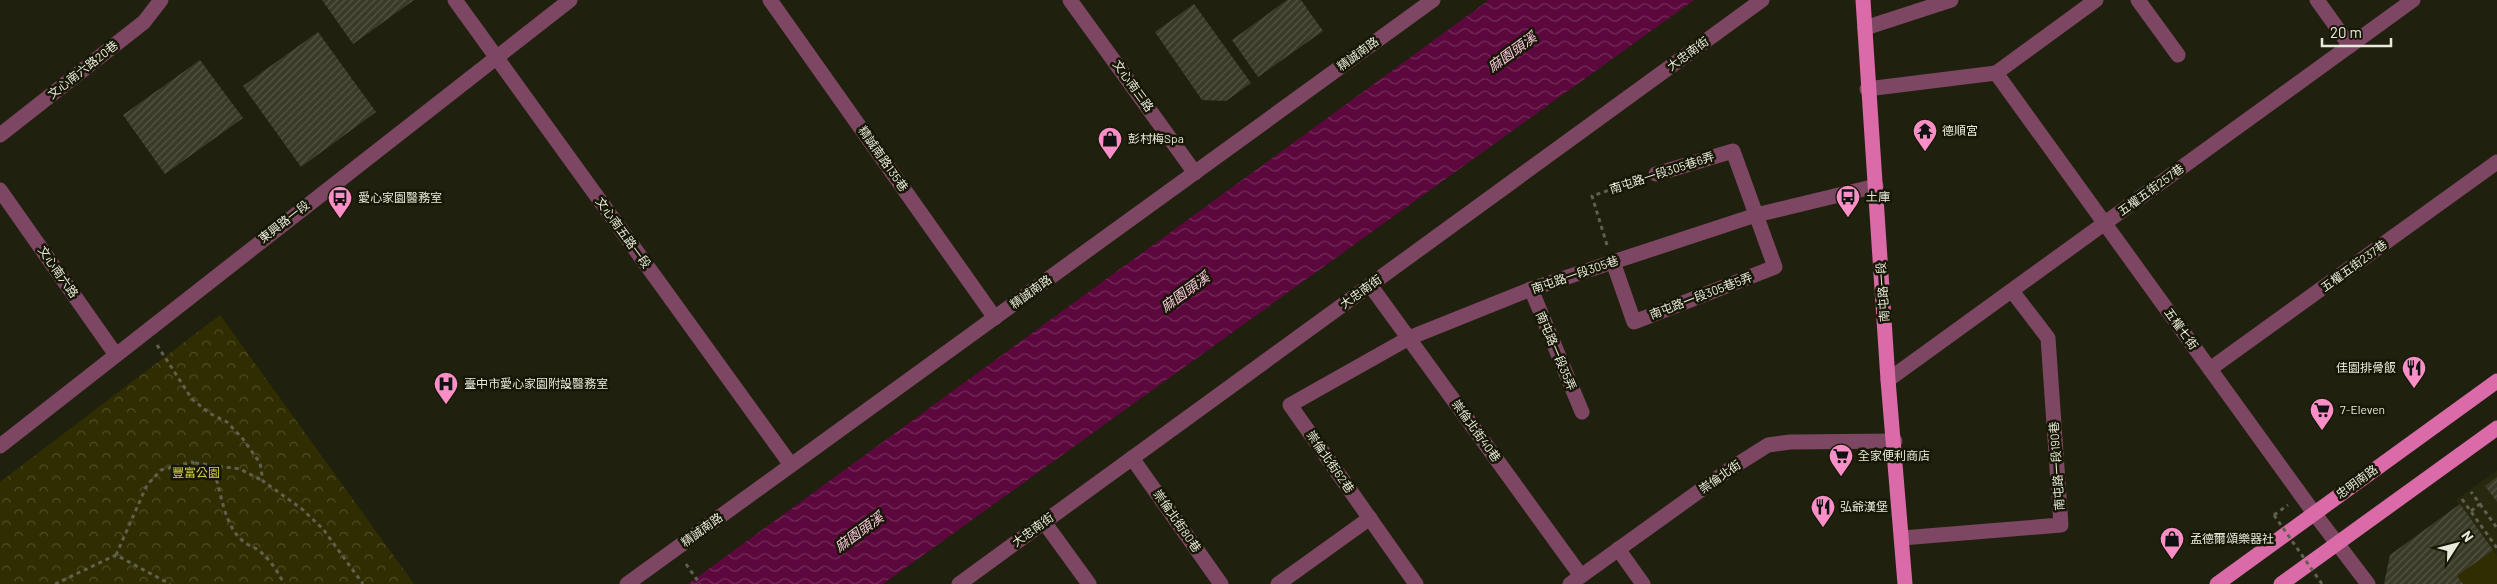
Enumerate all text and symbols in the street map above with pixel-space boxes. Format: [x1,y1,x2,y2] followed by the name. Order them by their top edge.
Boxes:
[2322,15,2391,47] scale bar
[2330,23,2362,41] text: 20 m
[1484,27,1541,75] water label: 麻園頭溪
[1334,33,1381,73] street label: 精誠南路
[1664,33,1711,73] street label: 大忠南街
[44,37,120,101] street label: 文心南六路20巷
[1111,57,1157,114] street label: 文心南三路
[1912,118,1938,152] temple icon: 德順宮
[856,123,912,194] street label: 精誠南路135巷
[1942,123,1978,137] place label: 德順宮
[1097,126,1123,160] shop icon: 彭村梅Spa
[1128,131,1184,145] place label: 彭村梅Spa
[1608,149,1716,196] street label: 南屯路一段305巷6弄
[2115,161,2186,218] street label: 五權五街257巷
[1835,184,1861,218] bus stop icon: 土庫
[327,185,353,219] bus stop icon: 愛心家園醫務室
[1866,189,1890,203] place label: 土庫
[358,190,442,204] place label: 愛心家園醫務室
[593,194,654,271] street label: 文心南五路一段
[255,197,311,245] street label: 東興路一段
[2318,237,2389,294] street label: 五權五街237巷
[36,243,82,300] street label: 文心南六路
[1529,253,1620,296] street label: 南屯路一段305巷
[1873,262,1891,322] street label: 南屯路一段
[1157,267,1214,315] water label: 麻園頭溪
[1647,269,1754,321] street label: 南屯路一段305巷5弄
[1007,271,1054,311] street label: 精誠南路
[1337,271,1384,311] street label: 大忠南街
[2162,305,2202,352] street label: 五權七街
[1534,309,1580,392] street label: 南屯路一段35弄
[2401,355,2427,389] restaurant icon: 佳園排骨飯
[2336,360,2396,374] place label: 佳園排骨飯
[433,371,459,405] hospital icon: 臺中市愛心家園附設醫務室
[464,376,608,390] place label: 臺中市愛心家園附設醫務室
[1450,397,1504,464] street label: 崇倫北街40巷
[2309,397,2335,431] supermarket icon: 7-Eleven
[2340,402,2385,416] place label: 7-Eleven
[2046,421,2066,511] street label: 南屯路一段190巷
[1304,428,1357,495] street label: 崇倫北街62巷
[1828,443,1854,477] supermarket icon: 全家便利商店
[1858,448,1930,462] place label: 全家便利商店
[1696,457,1743,496] street label: 崇倫北街
[2333,461,2380,501] street label: 忠明南路
[172,465,220,479] park label: 豐富公園
[1151,486,1205,554] street label: 崇倫北街80巷
[1810,494,1836,528] restaurant icon: 弘爺漢堡
[1840,499,1888,513] place label: 弘爺漢堡
[831,507,888,555] water label: 麻園頭溪
[678,509,725,549] street label: 精誠南路
[1009,509,1056,549] street label: 大忠南街
[2432,519,2482,569] north arrow
[2159,526,2185,560] shop icon: 孟德爾頌樂器社
[2458,527,2478,545] text: N
[2190,531,2274,545] place label: 孟德爾頌樂器社

